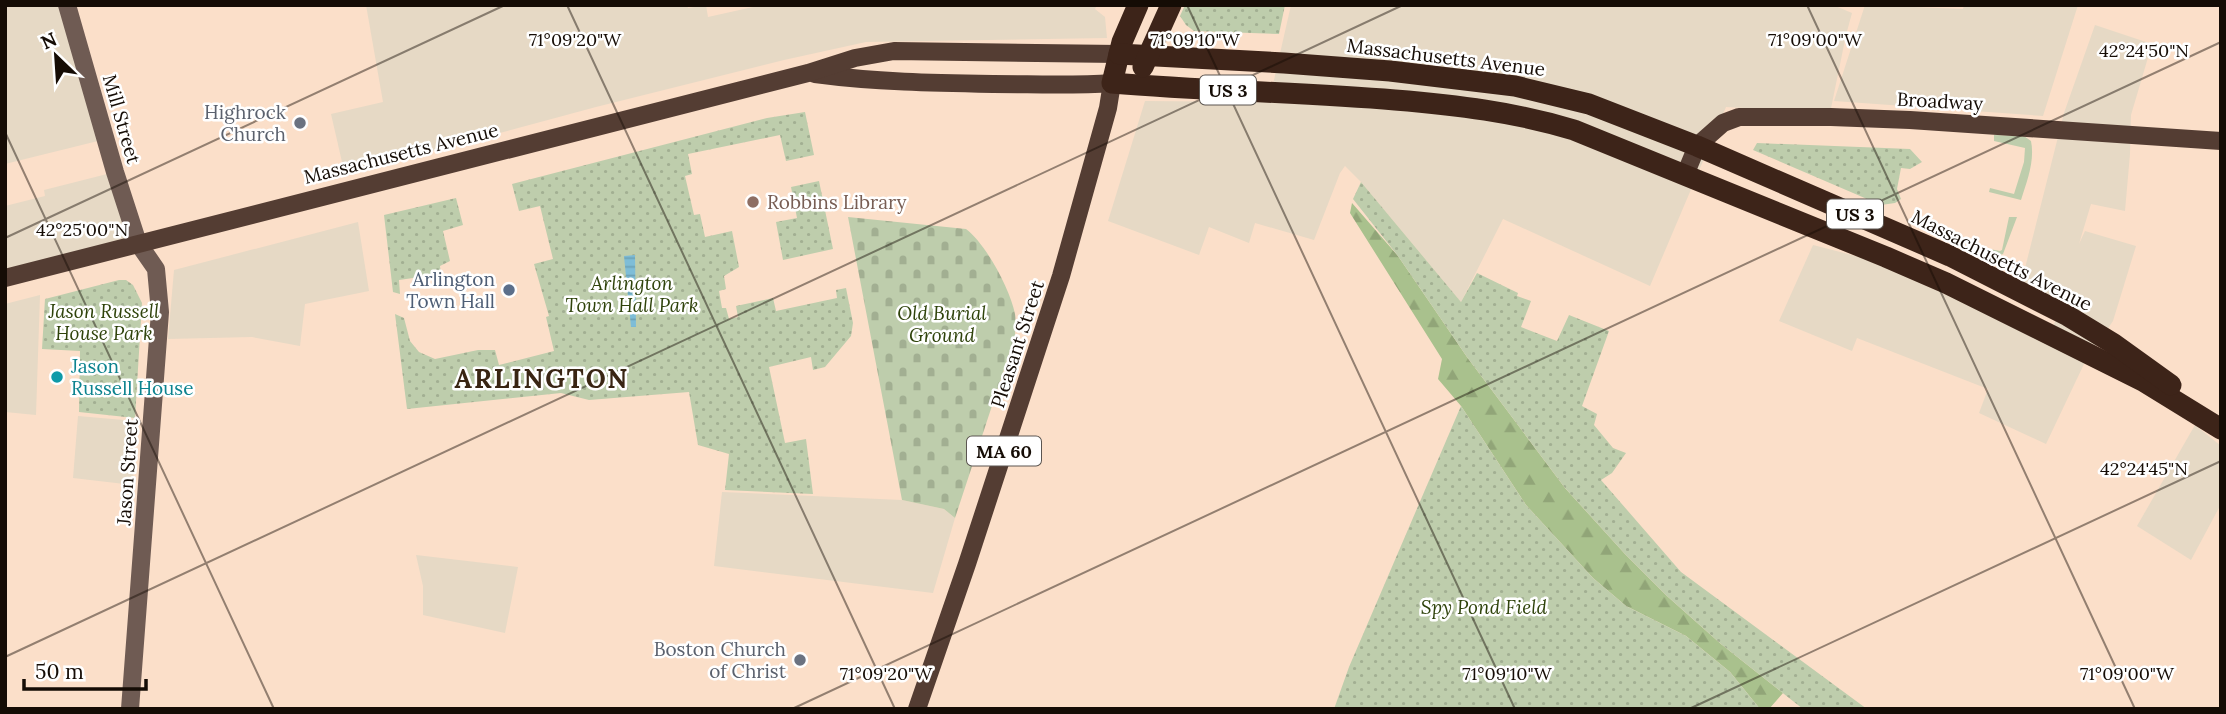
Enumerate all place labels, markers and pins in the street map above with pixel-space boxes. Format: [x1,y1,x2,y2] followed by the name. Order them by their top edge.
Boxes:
[204,100,287,146] place label: Highrock Church
[292,115,308,131] marker: Highrock Church
[767,190,907,214] place label: Robbins Library
[745,194,761,210] marker: Robbins Library
[406,267,495,313] place label: Arlington Town Hall
[501,282,517,298] marker: Arlington Town Hall
[70,354,193,400] place label: Jason Russell House
[49,369,65,385] marker: Jason Russell House
[654,637,787,683] place label: Boston Church of Christ
[792,652,808,668] marker: Boston Church of Christ

